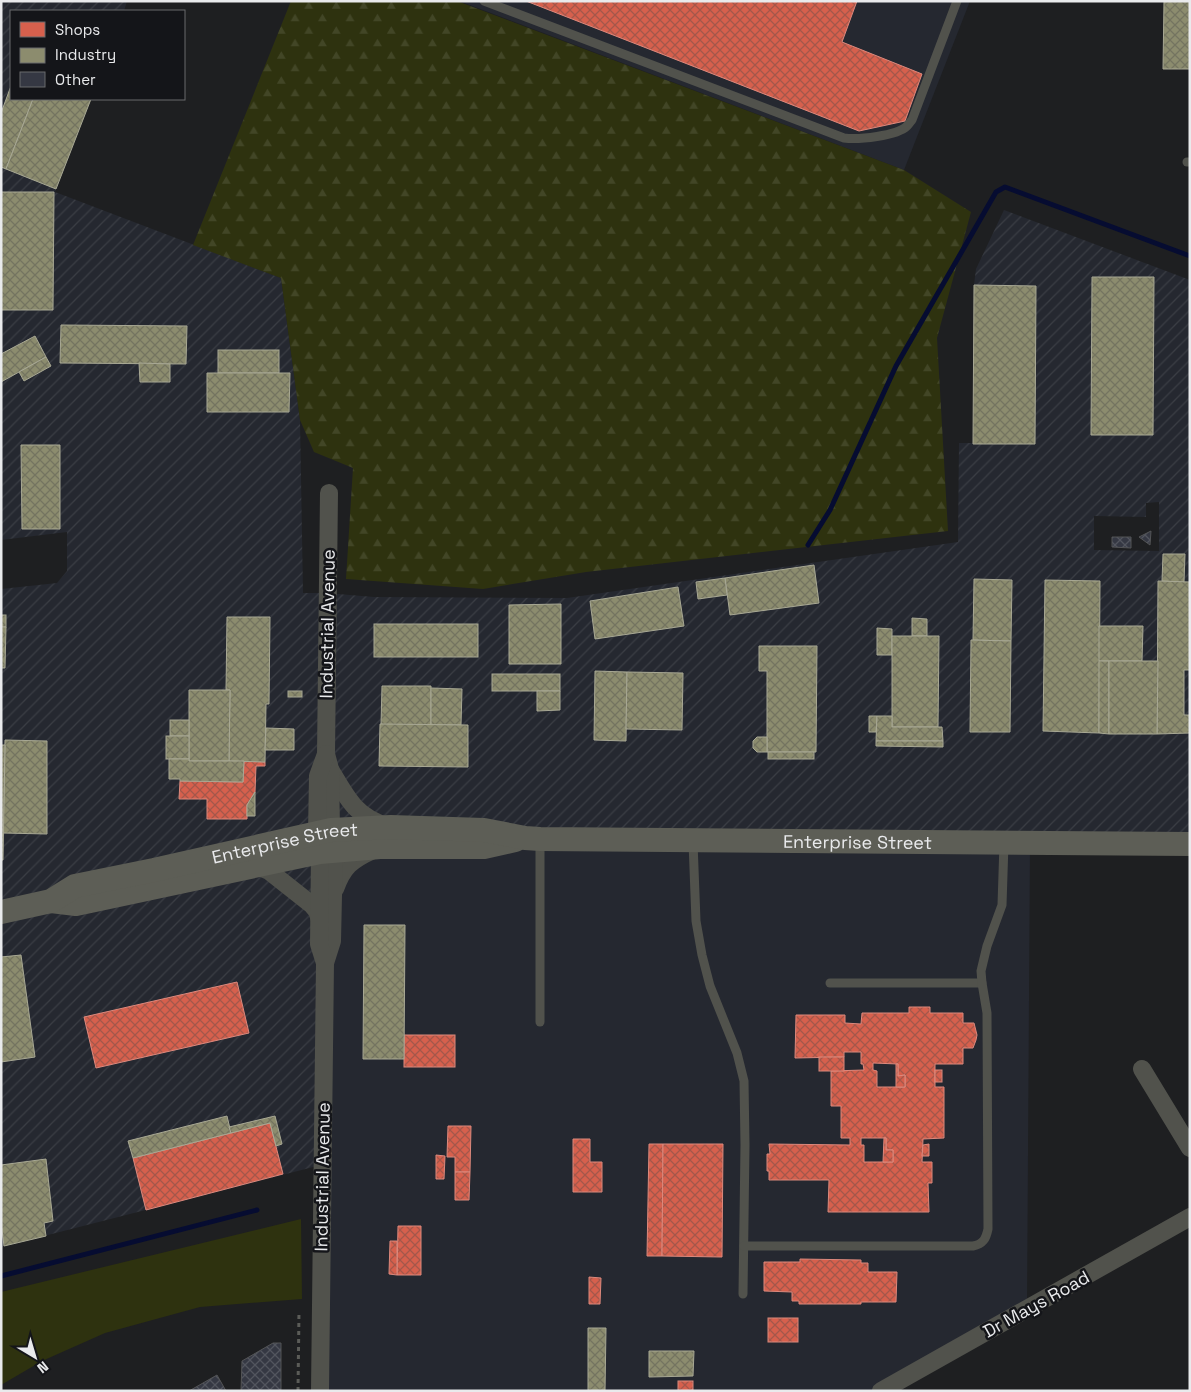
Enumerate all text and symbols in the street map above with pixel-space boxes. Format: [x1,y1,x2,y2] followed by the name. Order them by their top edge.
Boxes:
[10,10,185,100] legend
[55,20,100,39] text: Shops
[55,45,116,64] text: Industry
[55,70,96,89] text: Other
[314,549,340,699] street label: Industrial Avenue
[209,817,358,868] street label: Enterprise Street
[783,829,932,854] street label: Enterprise Street
[309,1102,335,1252] street label: Industrial Avenue
[979,1265,1093,1343] street label: Dr Mays Road
[10,1332,60,1382] north arrow
[34,1357,52,1377] text: N

